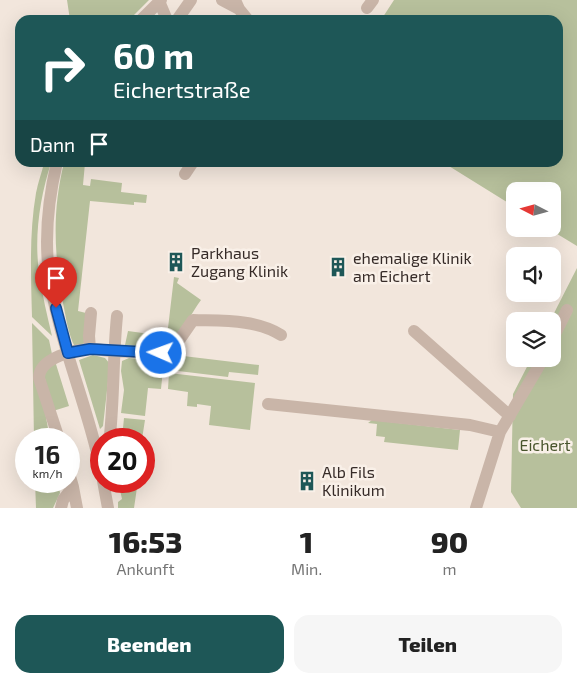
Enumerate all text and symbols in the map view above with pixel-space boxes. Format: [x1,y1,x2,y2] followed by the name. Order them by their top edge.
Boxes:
[113,34,194,76] text: 60 m
[30,35,95,100] icon: right
[113,76,250,102] text: Eichertstraße
[85,130,113,158] icon: arrive
[30,133,75,156] text: Dann
[506,182,561,238] north arrow
[506,182,561,367] map controls
[191,243,288,280] place label: Parkhaus Zugang Klinik
[506,247,561,302] button: sound
[353,248,472,285] place label: ehemalige Klinik am Eichert
[165,251,187,273] building icon: Parkhaus Zugang Klinik
[327,256,349,278] building icon: ehemalige Klinik am Eichert
[35,257,77,308] pin
[42,264,70,292] icon: arrive
[506,312,561,367] button: layers
[134,326,186,378] position arrow
[90,428,155,493] speed limit sign: 20
[519,435,571,454] park label: Eichert
[35,439,60,469] text: 16
[322,462,385,499] place label: Alb Fils Klinikum
[33,466,62,480] text: km/h
[296,470,318,492] building icon: Alb Fils Klinikum
[109,523,182,559] text: 16:53
[300,523,313,559] text: 1
[431,523,468,559] text: 90
[117,559,175,578] text: Ankunft
[291,559,322,578] text: Min.
[442,559,457,578] text: m
[15,615,284,673] button: Beenden
[294,615,562,673] button: Teilen

